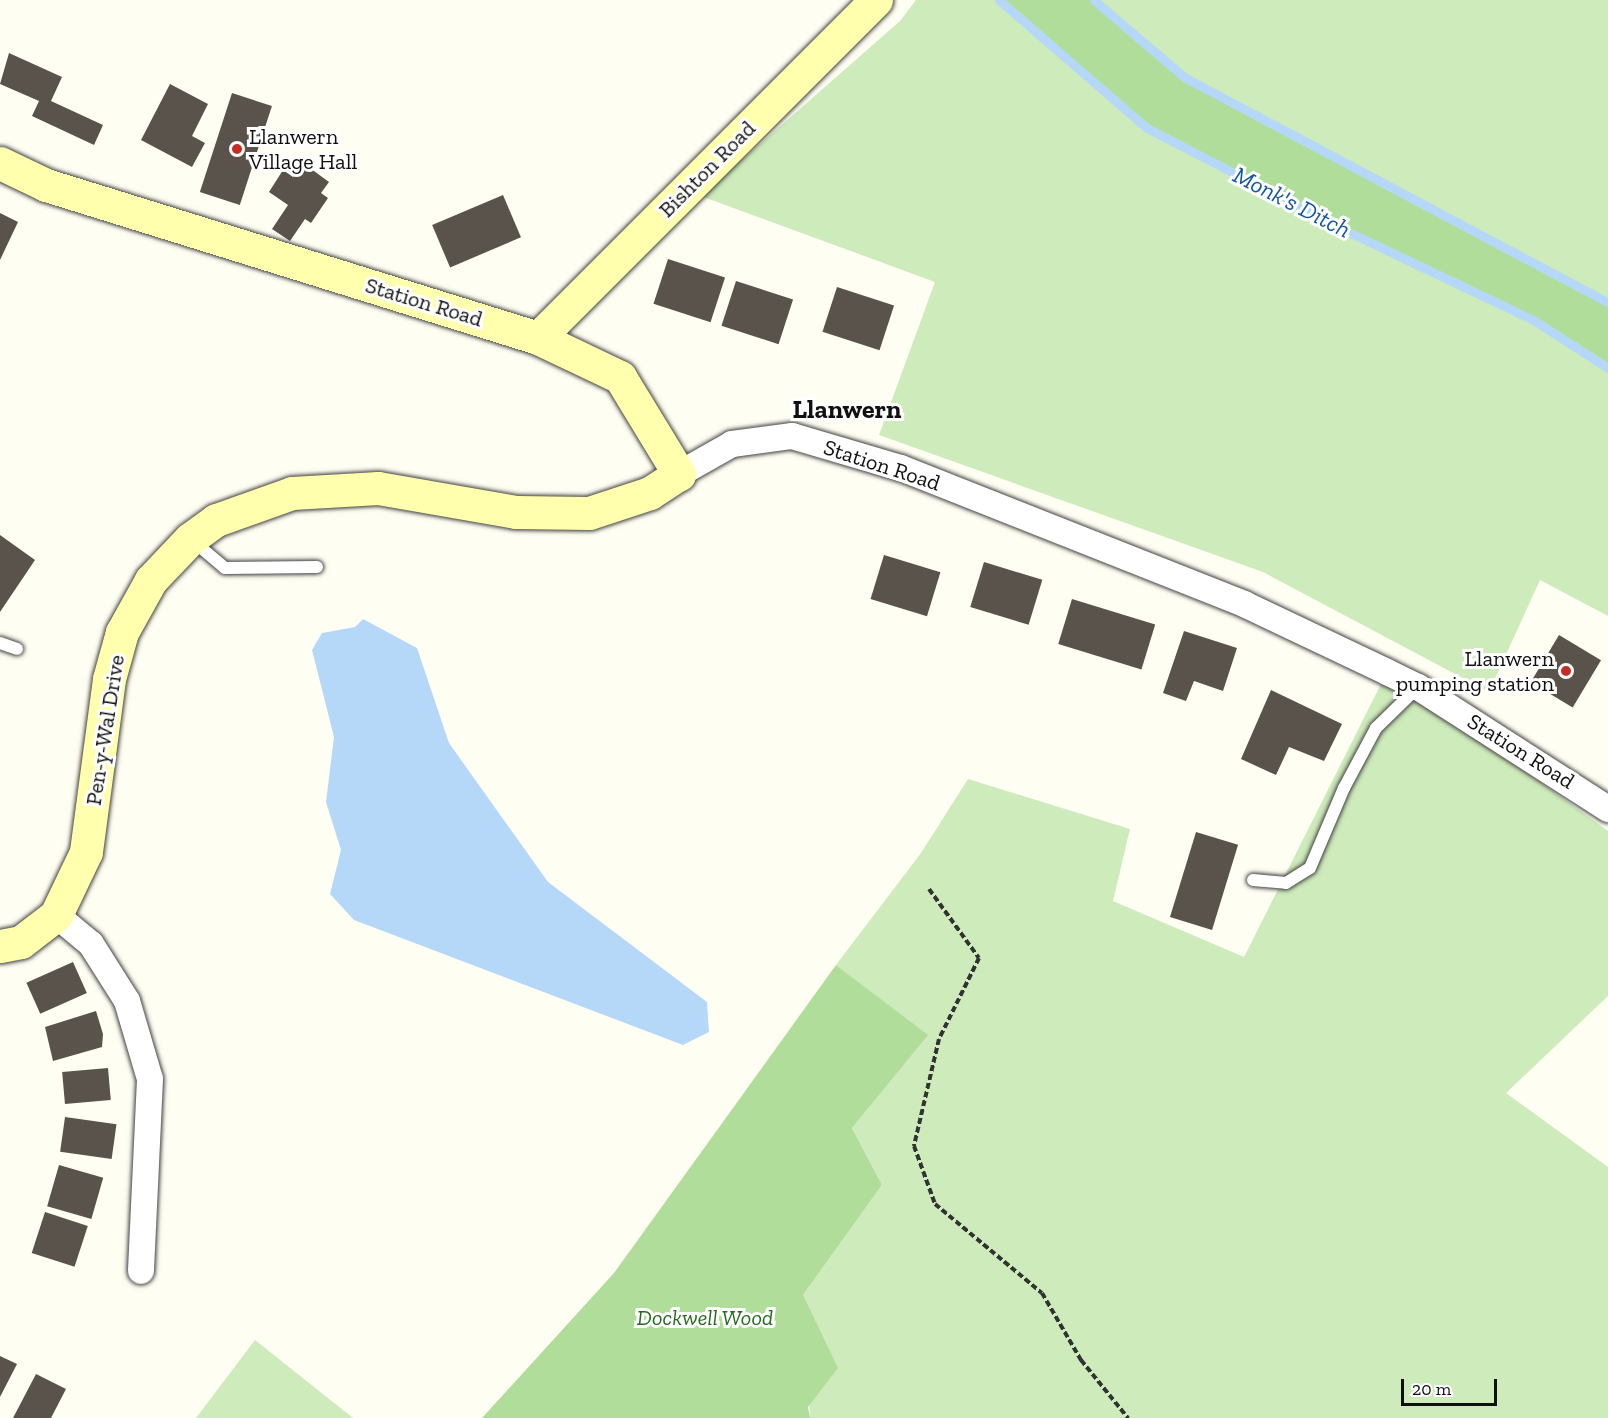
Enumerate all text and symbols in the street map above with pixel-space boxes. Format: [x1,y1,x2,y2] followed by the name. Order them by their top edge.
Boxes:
[653,115,761,223] street label: Bishton Road
[249,123,357,174] place label: Llanwern Village Hall
[230,142,244,156] marker: Llanwern Village Hall
[1228,160,1356,244] water label: Monk's Ditch
[362,272,486,332] street label: Station Road
[793,394,901,426] district label: Llanwern
[820,434,944,496] street label: Station Road
[1396,645,1554,696] place label: Llanwern pumping station
[80,653,130,807] street label: Pen-y-Wal Drive
[1559,664,1573,678] marker: Llanwern pumping station
[1463,708,1579,794] street label: Station Road
[636,1305,774,1331] park label: Dockwell Wood
[1404,1367,1500,1405] scale bar
[1412,1378,1451,1400] text: 20 m

